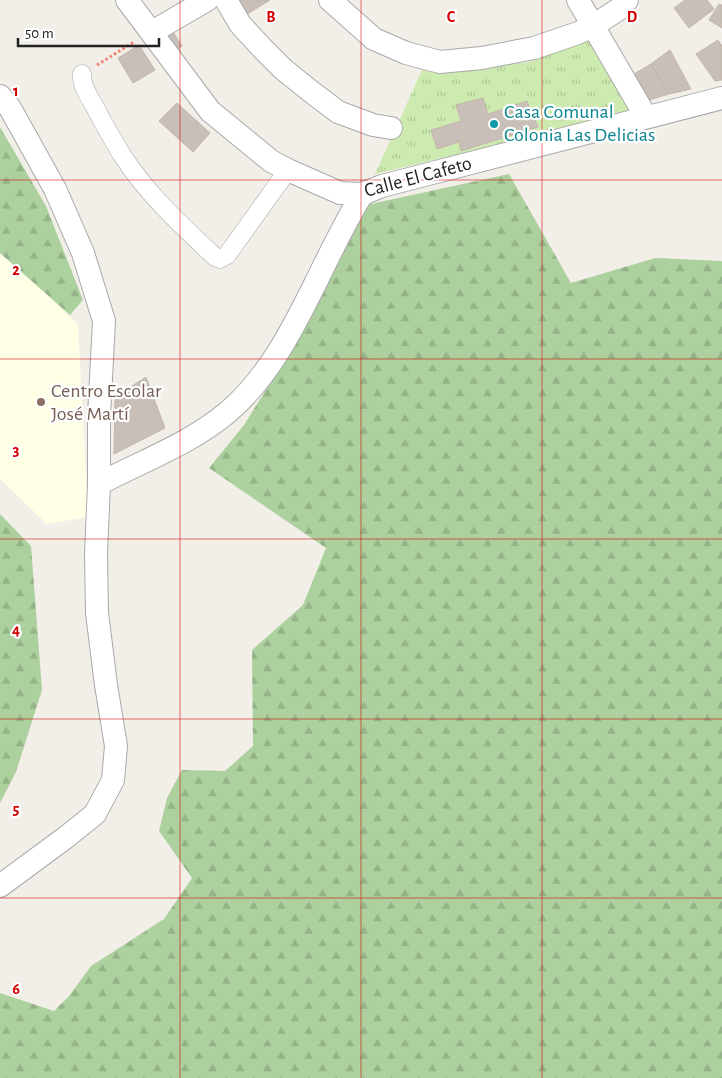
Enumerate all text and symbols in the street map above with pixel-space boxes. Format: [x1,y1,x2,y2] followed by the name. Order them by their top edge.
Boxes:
[266,9,276,25] text: B
[447,9,456,25] text: C
[627,9,638,25] text: D
[18,15,159,47] scale bar
[25,26,54,41] text: 50 m
[13,83,19,99] text: 1
[504,102,655,145] place label: Casa Comunal Colonia Las Delicias
[488,118,500,130] marker: Casa Comunal Colonia Las Delicias
[362,153,474,201] street label: Calle El Cafeto
[12,262,20,278] text: 2
[51,381,162,424] place label: Centro Escolar José Martí
[35,396,47,408] marker: Centro Escolar José Martí
[13,442,20,458] text: 3
[12,622,20,638] text: 4
[13,801,20,817] text: 5
[12,981,20,997] text: 6

